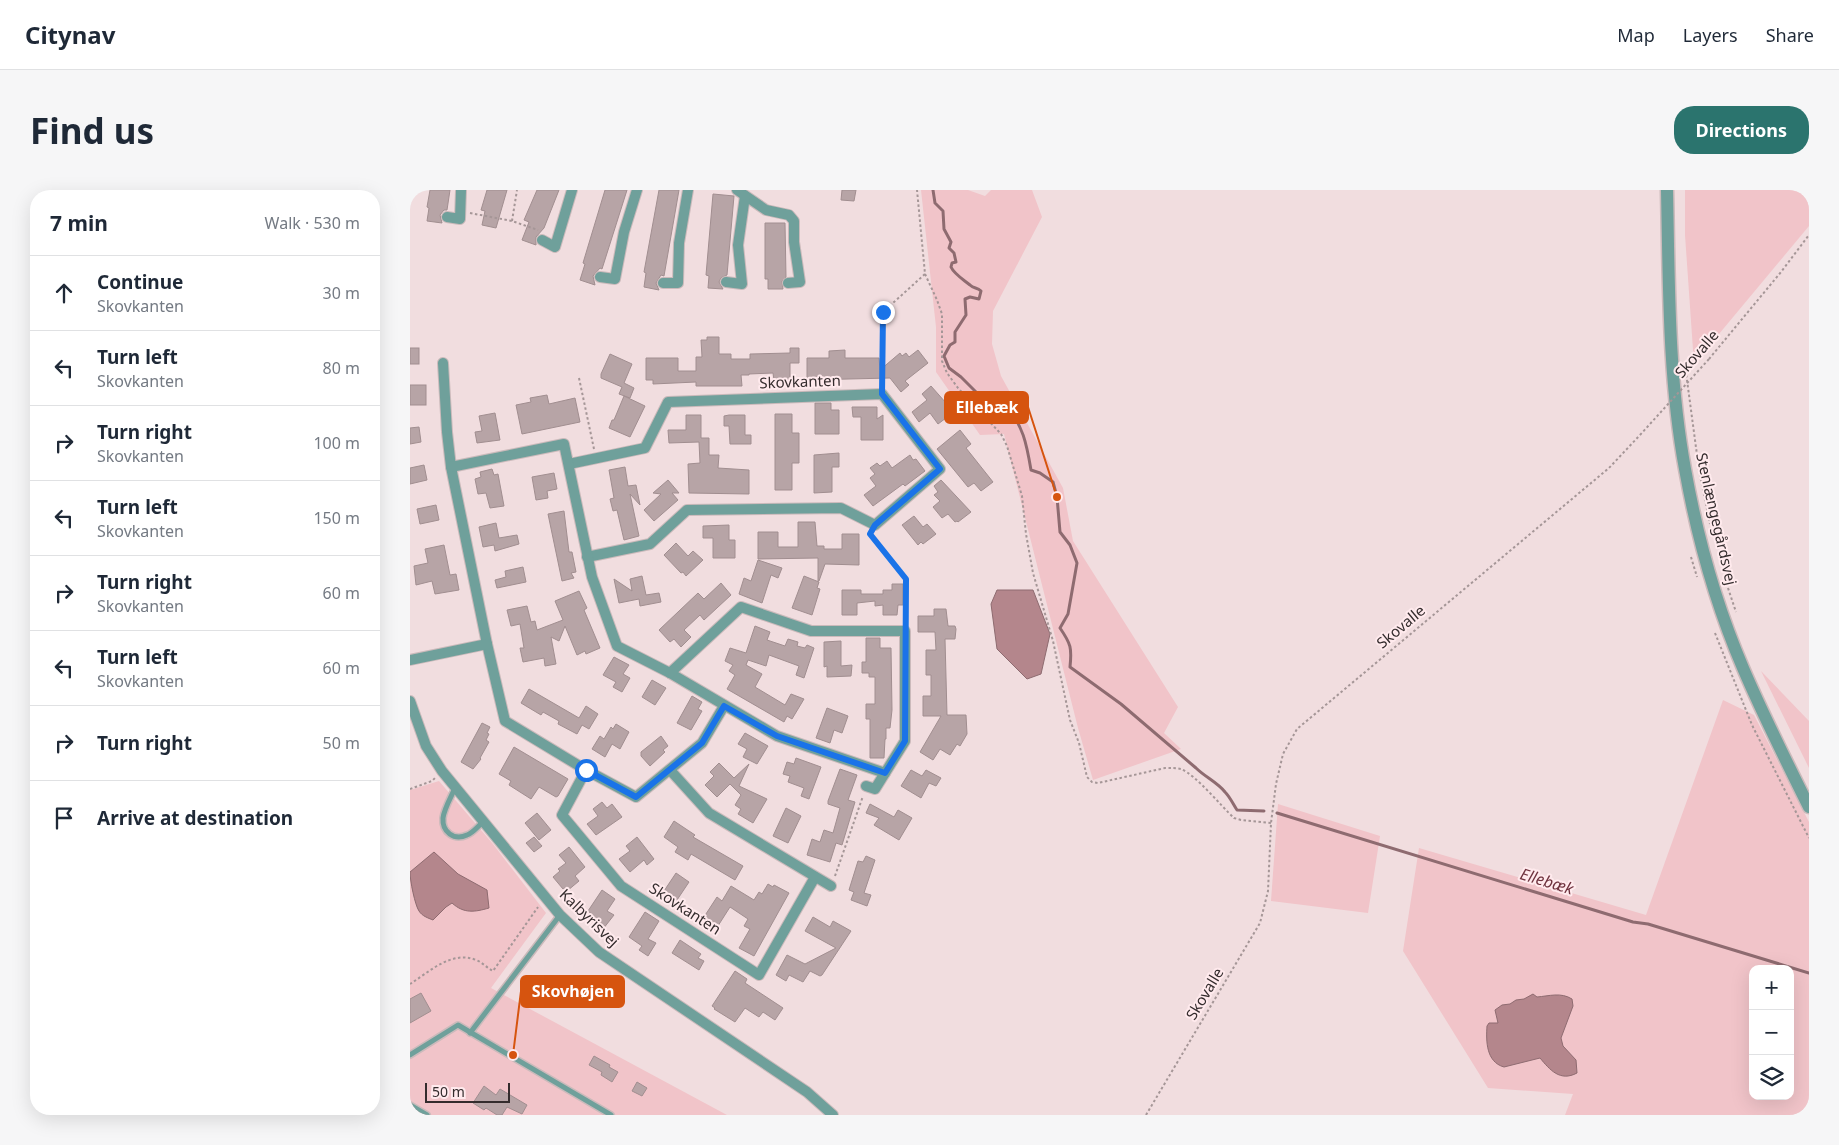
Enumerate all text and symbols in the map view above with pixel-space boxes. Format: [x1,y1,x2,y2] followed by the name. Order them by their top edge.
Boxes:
[25,18,115,51] text: Citynav
[1617,23,1655,47] text: Map
[1683,23,1738,47] text: Layers
[1766,23,1814,47] text: Share
[1674,106,1809,154] button: Directions
[30,107,154,154] text: Find us
[50,209,108,237] text: 7 min
[265,212,360,234] text: Walk · 530 m
[97,269,183,295] text: Continue
[50,279,78,307] icon: ahead
[323,282,360,304] text: 30 m
[97,295,184,317] text: Skovkanten
[872,301,895,324] route end
[1670,325,1723,382] street label: Skovalle
[97,344,178,370] text: Turn left
[50,354,78,382] icon: left
[323,357,360,379] text: 80 m
[97,370,184,392] text: Skovkanten
[759,370,841,392] street label: Skovkanten
[945,392,1028,423] callout: Ellebæk
[956,396,1018,418] text: Ellebæk
[97,419,192,445] text: Turn right
[50,429,78,457] icon: right
[313,432,360,454] text: 100 m
[97,445,184,467] text: Skovkanten
[1692,451,1742,587] street label: Stenlængegårdsvej
[97,494,178,520] text: Turn left
[50,504,78,532] icon: left
[313,507,360,529] text: 150 m
[97,520,184,542] text: Skovkanten
[97,569,192,595] text: Turn right
[50,579,78,607] icon: right
[323,582,360,604] text: 60 m
[97,595,184,617] text: Skovkanten
[1372,600,1429,652] street label: Skovalle
[97,644,178,670] text: Turn left
[50,654,78,682] icon: left
[323,657,360,679] text: 60 m
[97,670,184,692] text: Skovkanten
[50,729,78,757] icon: right
[97,730,192,756] text: Turn right
[323,732,360,754] text: 50 m
[575,759,598,782] route start
[50,804,78,832] icon: arrive
[97,805,293,831] text: Arrive at destination
[1518,862,1577,900] water label: Ellebæk
[646,878,725,939] street label: Skovkanten
[556,884,624,951] street label: Kalbyrisvej
[1181,964,1227,1023] street label: Skovalle
[1749,965,1794,1100] map controls
[1749,965,1794,1010] button: +
[521,976,624,1007] callout: Skovhøjen
[532,980,614,1002] text: Skovhøjen
[1749,1010,1794,1055] button: −
[1749,1055,1794,1100] button: layers
[425,1080,510,1103] scale bar
[432,1082,465,1101] text: 50 m

